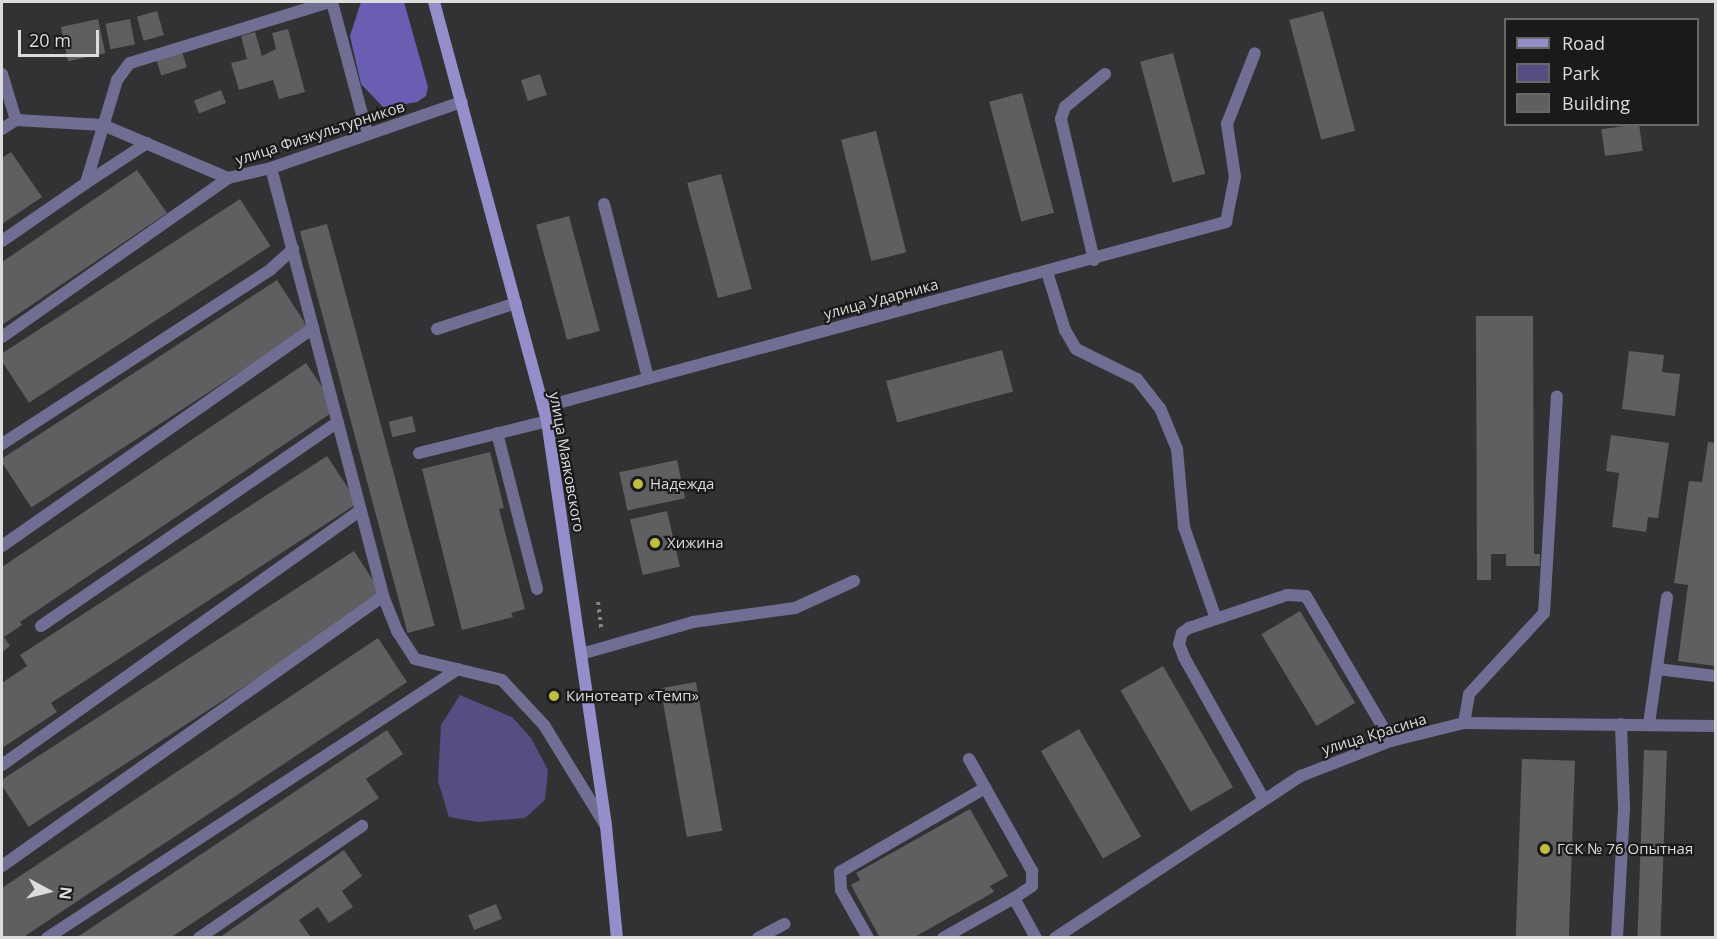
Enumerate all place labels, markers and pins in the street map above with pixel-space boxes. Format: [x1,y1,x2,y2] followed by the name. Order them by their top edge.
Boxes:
[650,475,714,493] place label: Надежда
[631,477,645,491] marker: Надежда
[667,534,724,552] place label: Хижина
[648,536,662,550] marker: Хижина
[566,687,699,705] place label: Кинотеатр «Темп»
[547,689,561,703] marker: Кинотеатр «Темп»
[1557,840,1693,858] place label: ГСК № 76 Опытная
[1538,842,1552,856] marker: ГСК № 76 Опытная

